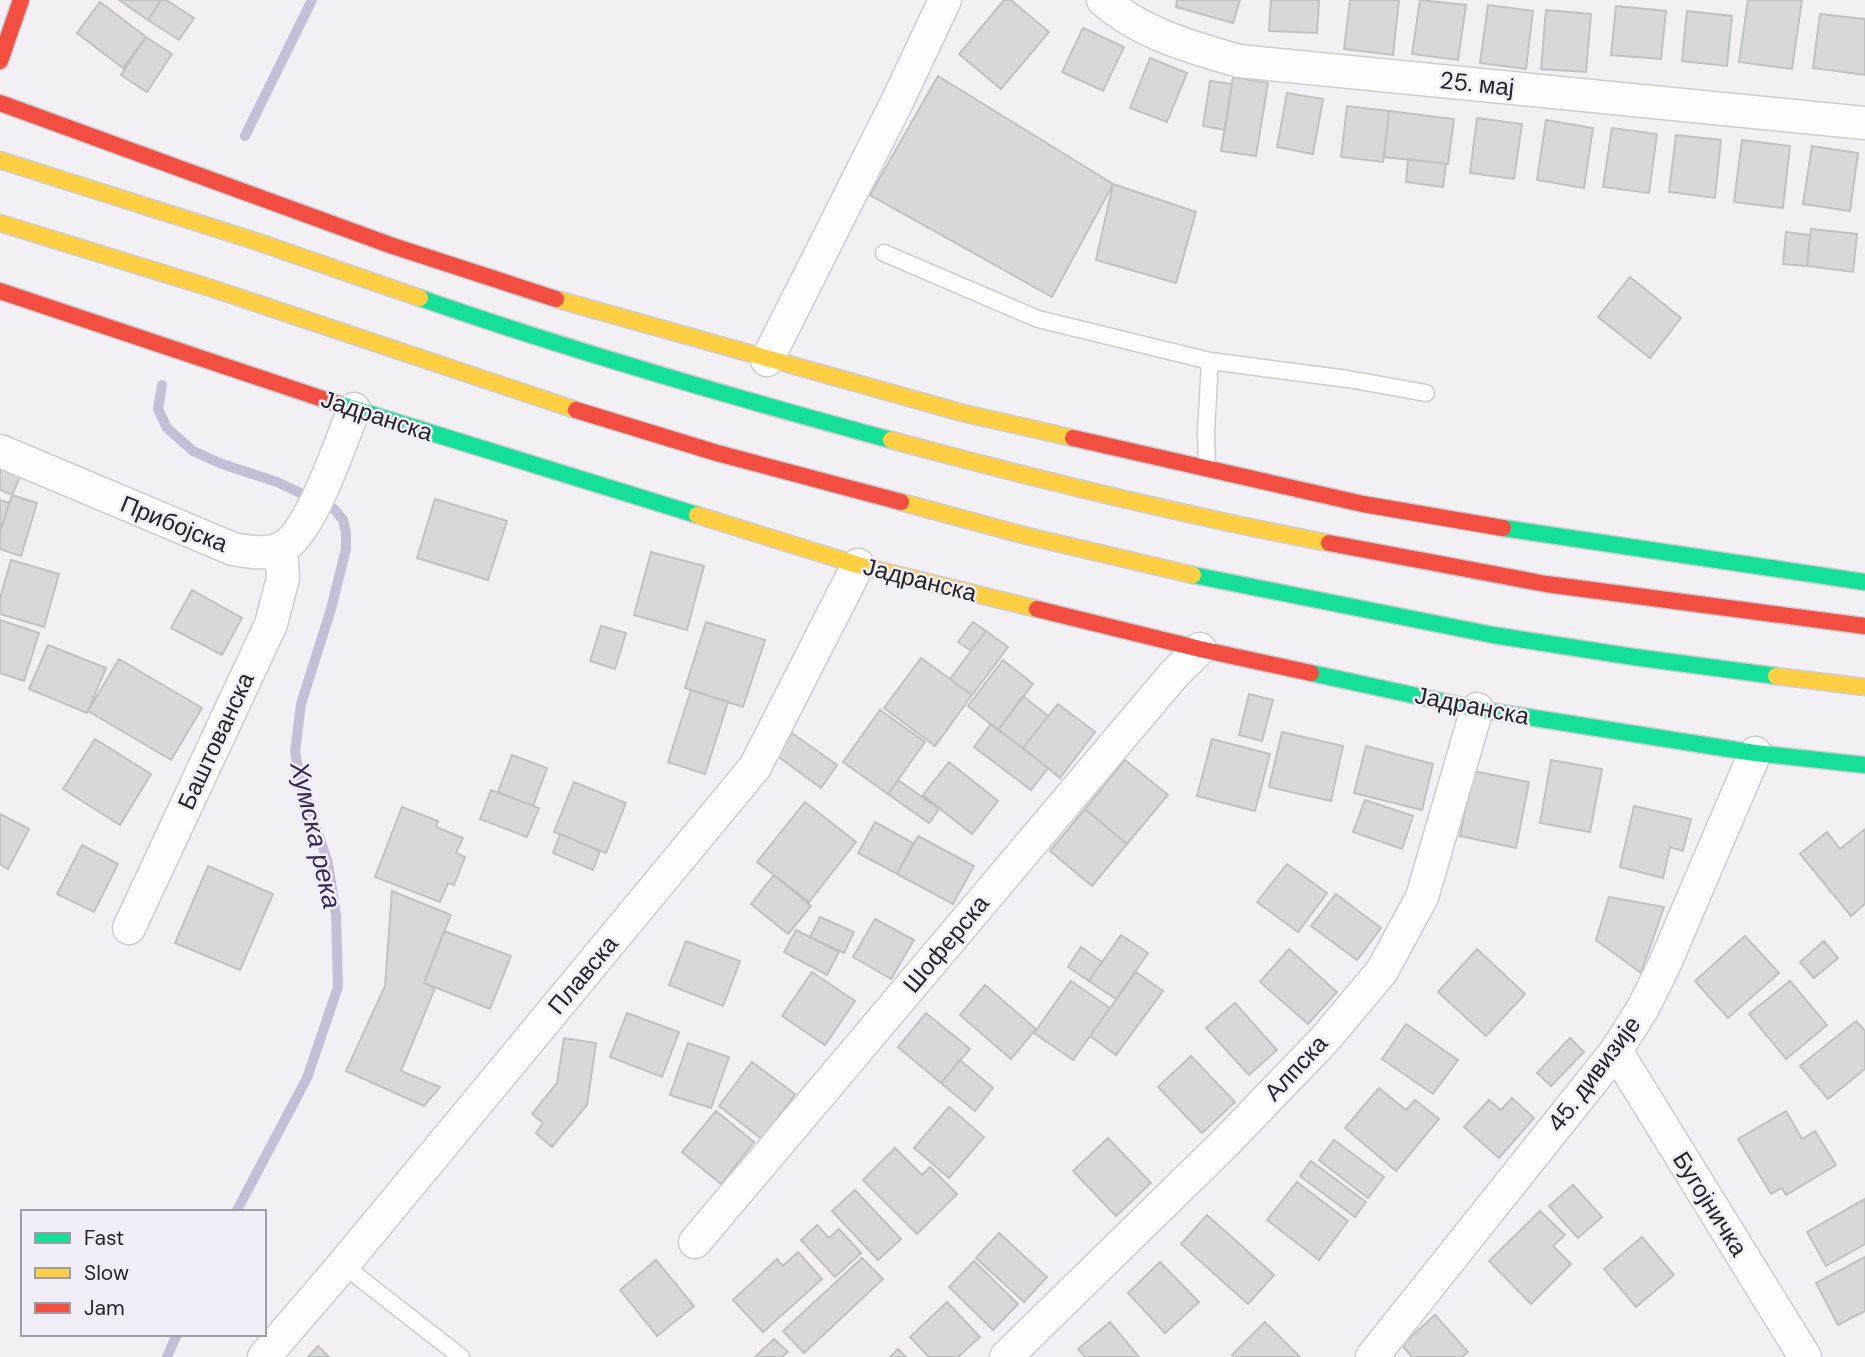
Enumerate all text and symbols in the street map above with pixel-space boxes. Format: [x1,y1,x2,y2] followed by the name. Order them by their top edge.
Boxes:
[1438,64,1516,103] street label: 25. мај
[317,383,438,448] street label: Јадранска
[116,488,233,559] street label: Прибојска
[860,550,981,609] street label: Јадранска
[170,667,261,814] street label: Баштованска
[1412,679,1532,732] street label: Јадранска
[282,757,349,912] water label: Хумска река
[896,888,996,999] street label: Шоферска
[541,928,625,1020] street label: Плавска
[1540,1010,1647,1138] street label: 45. дивизије
[1257,1028,1334,1107] street label: Алпска
[1666,1146,1755,1262] street label: Бугојничка
[21,1210,266,1336] legend
[84,1224,124,1252] text: Fast
[84,1259,129,1287] text: Slow
[84,1294,125,1322] text: Jam

